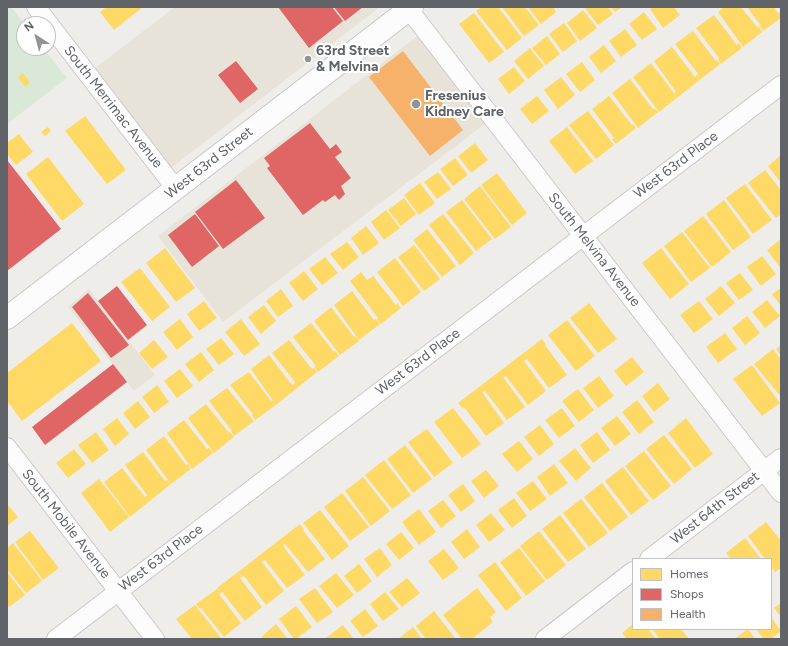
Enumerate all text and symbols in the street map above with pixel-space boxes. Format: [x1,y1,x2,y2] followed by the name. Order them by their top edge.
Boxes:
[16,16,56,56] north arrow
[22,19,36,34] text: N
[60,42,166,172] street label: South Merrimac Avenue
[316,43,389,76] place label: 63rd Street & Melvina
[303,54,313,64] marker: 63rd Street & Melvina
[425,88,504,120] place label: Fresenius Kidney Care
[410,98,422,110] marker: Fresenius Kidney Care
[162,123,256,203] street label: West 63rd Street
[631,128,721,202] street label: West 63rd Place
[544,190,644,310] street label: South Melvina Avenue
[373,325,463,399] street label: West 63rd Place
[18,466,114,582] street label: South Mobile Avenue
[667,468,763,548] street label: West 64th Street
[116,521,206,595] street label: West 63rd Place
[632,558,772,630] legend
[670,567,708,581] text: Homes
[670,587,704,601] text: Shops
[670,607,706,621] text: Health

